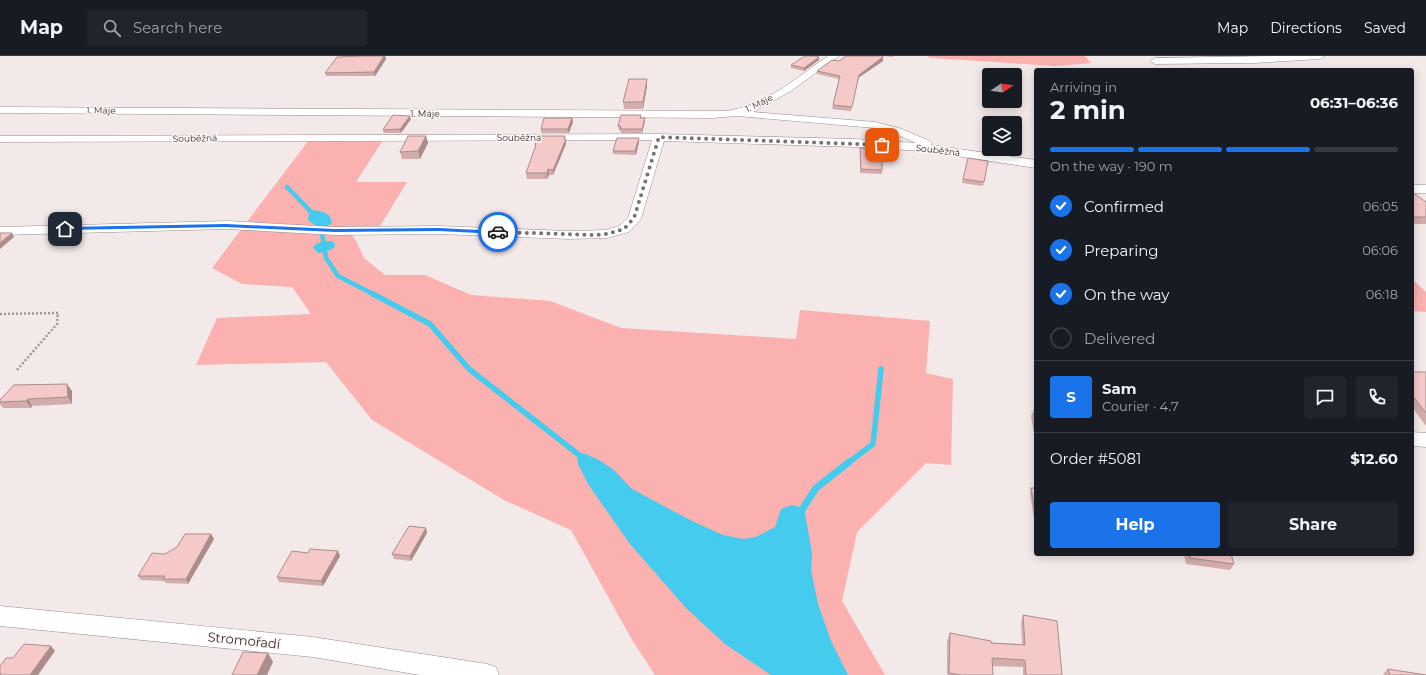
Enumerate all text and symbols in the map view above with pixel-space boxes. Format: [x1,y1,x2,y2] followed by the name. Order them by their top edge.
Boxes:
[87,10,367,46] search box
[20,16,63,39] text: Map
[101,17,123,39] icon: search
[133,18,222,37] text: Search here
[1217,19,1248,37] text: Map
[1270,19,1342,37] text: Directions
[1364,19,1406,37] text: Saved
[982,68,1022,108] north arrow
[982,68,1022,156] map controls
[1050,79,1117,95] text: Arriving in
[743,91,775,114] street label: 1. Máje
[1310,93,1398,112] text: 06:31–06:36
[1050,94,1126,126] text: 2 min
[86,104,116,116] street label: 1. Máje
[410,108,440,119] street label: 1. Máje
[982,116,1022,156] button: layers
[865,128,899,162] pin
[173,132,217,144] street label: Souběžná
[497,132,541,143] street label: Souběžná
[871,134,893,156] icon: bag
[915,142,961,158] street label: Souběžná
[1050,158,1173,174] text: On the way · 190 m
[1050,195,1072,217] icon: check
[1084,197,1164,216] text: Confirmed
[1363,198,1398,214] text: 06:05
[48,212,82,246] pin
[478,212,518,252] courier
[54,218,76,240] icon: home
[487,221,509,243] icon: car
[1050,239,1072,261] icon: check
[1084,241,1159,260] text: Preparing
[1362,242,1398,258] text: 06:06
[1050,283,1072,305] icon: check
[1084,285,1169,304] text: On the way
[1366,286,1398,302] text: 06:18
[1084,329,1156,348] text: Delivered
[1304,376,1346,418] button: chat
[1356,376,1398,418] button: phone
[1102,379,1137,398] text: Sam
[1066,387,1076,406] text: S
[1102,398,1179,414] text: Courier · 4.7
[1050,449,1141,468] text: Order #5081
[1350,449,1398,468] text: $12.60
[1050,502,1220,548] button: Help
[1228,502,1398,548] button: Share
[207,628,282,652] street label: Stromořadí

